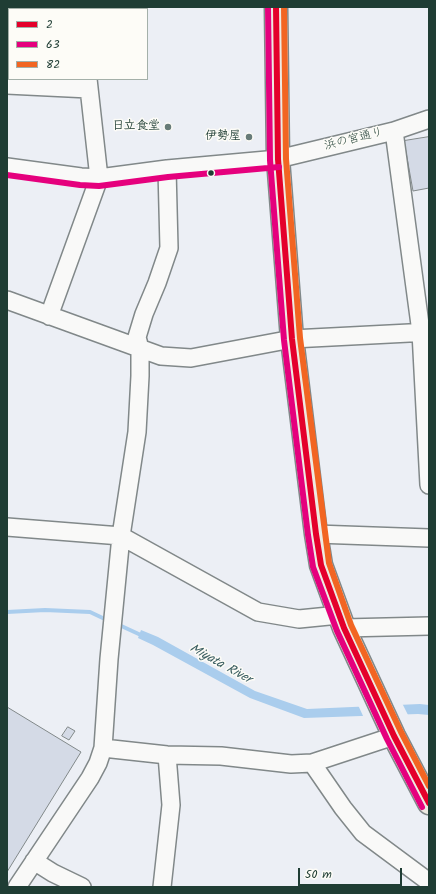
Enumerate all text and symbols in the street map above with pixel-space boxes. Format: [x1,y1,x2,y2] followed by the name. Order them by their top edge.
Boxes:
[8,8,148,80] legend
[46,15,53,34] text: 2
[46,35,60,54] text: 63
[46,55,60,74] text: 82
[112,120,160,134] place label: 日立食堂
[163,122,173,132] marker: 日立食堂
[323,126,385,154] street label: 浜の宮通り
[205,130,241,144] place label: 伊勢屋
[244,132,254,142] marker: 伊勢屋
[206,168,216,178] unlabelled marker
[186,642,254,688] water label: Miyata River
[300,860,404,886] scale bar
[305,865,332,884] text: 50 m

